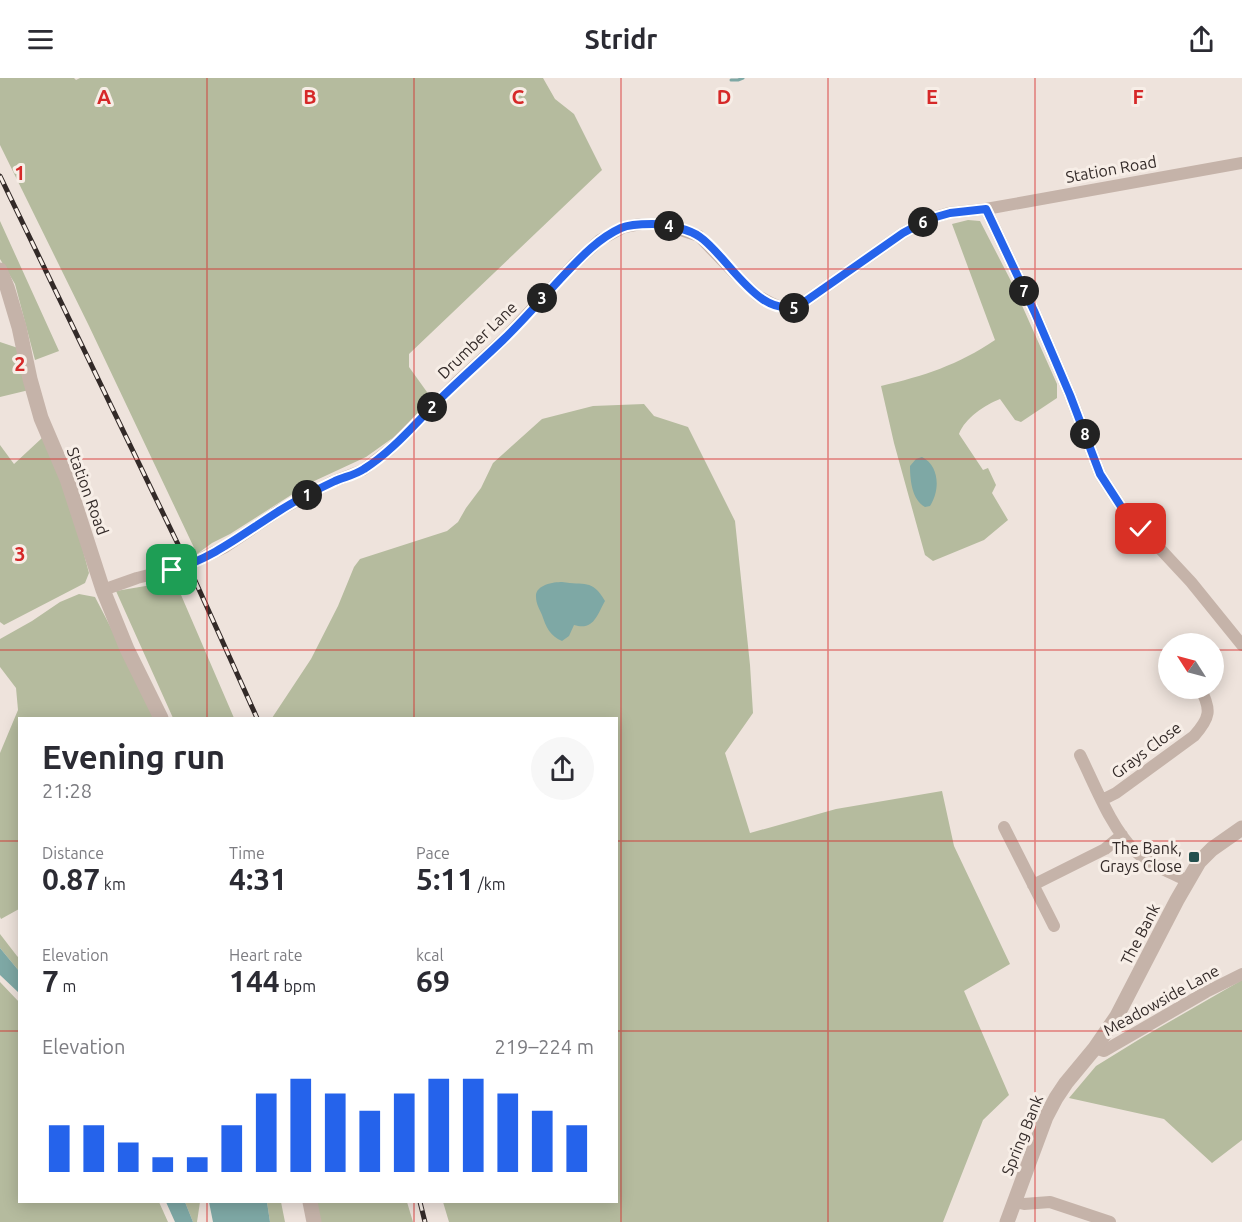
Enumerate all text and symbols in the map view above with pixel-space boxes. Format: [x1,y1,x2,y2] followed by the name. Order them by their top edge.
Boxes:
[24,23,57,56] icon: menu
[1185,23,1218,56] icon: share
[585,24,657,54] text: Stridr
[97,85,111,108] text: A
[303,85,317,108] text: B
[512,85,525,108] text: C
[717,85,731,108] text: D
[926,85,938,108] text: E
[1132,85,1144,108] text: F
[1064,152,1158,186] street label: Station Road
[14,161,26,184] text: 1
[908,207,938,237] pin: 6
[654,211,684,241] pin: 4
[918,213,928,231] text: 6
[664,217,674,235] text: 4
[1009,276,1039,306] pin: 7
[1019,282,1029,300] text: 7
[527,283,557,313] pin: 3
[537,289,547,307] text: 3
[779,293,809,323] pin: 5
[434,298,520,382] street label: Drumber Lane
[789,299,799,317] text: 5
[14,352,26,375] text: 2
[417,392,447,422] pin: 2
[427,398,437,416] text: 2
[1070,419,1100,449] pin: 8
[1080,425,1090,443] text: 8
[64,445,112,537] street label: Station Road
[292,480,322,510] pin: 1
[302,486,312,504] text: 1
[1115,503,1166,554] pin
[1124,512,1157,545] icon: check
[14,542,26,565] text: 3
[146,544,197,595] pin
[155,553,188,586] icon: arrive
[1158,633,1224,699] north arrow
[1158,633,1224,699] map controls
[1108,718,1184,782] street label: Grays Close
[531,737,594,800] button: share
[42,738,225,775] text: Evening run
[42,779,92,802] text: 21:28
[1100,839,1182,875] place label: The Bank, Grays Close
[42,844,104,862] text: Distance
[229,844,265,862] text: Time
[416,844,450,862] text: Pace
[1187,850,1201,864] marker: The Bank, Grays Close
[42,862,100,896] text: 0.87
[229,862,287,896] text: 4:31
[416,862,474,896] text: 5:11
[100,875,126,893] text: km
[474,875,506,893] text: /km
[1117,900,1163,968] street label: The Bank
[42,946,109,964] text: Elevation
[229,946,303,964] text: Heart rate
[416,946,444,964] text: kcal
[1100,961,1222,1039] street label: Meadowside Lane
[42,964,59,998] text: 7
[229,964,280,998] text: 144
[416,964,450,998] text: 69
[59,977,76,995] text: m
[280,977,316,995] text: bpm
[42,1035,125,1058] text: Elevation
[495,1035,594,1058] text: 219–224 m
[998,1092,1046,1178] street label: Spring Bank

